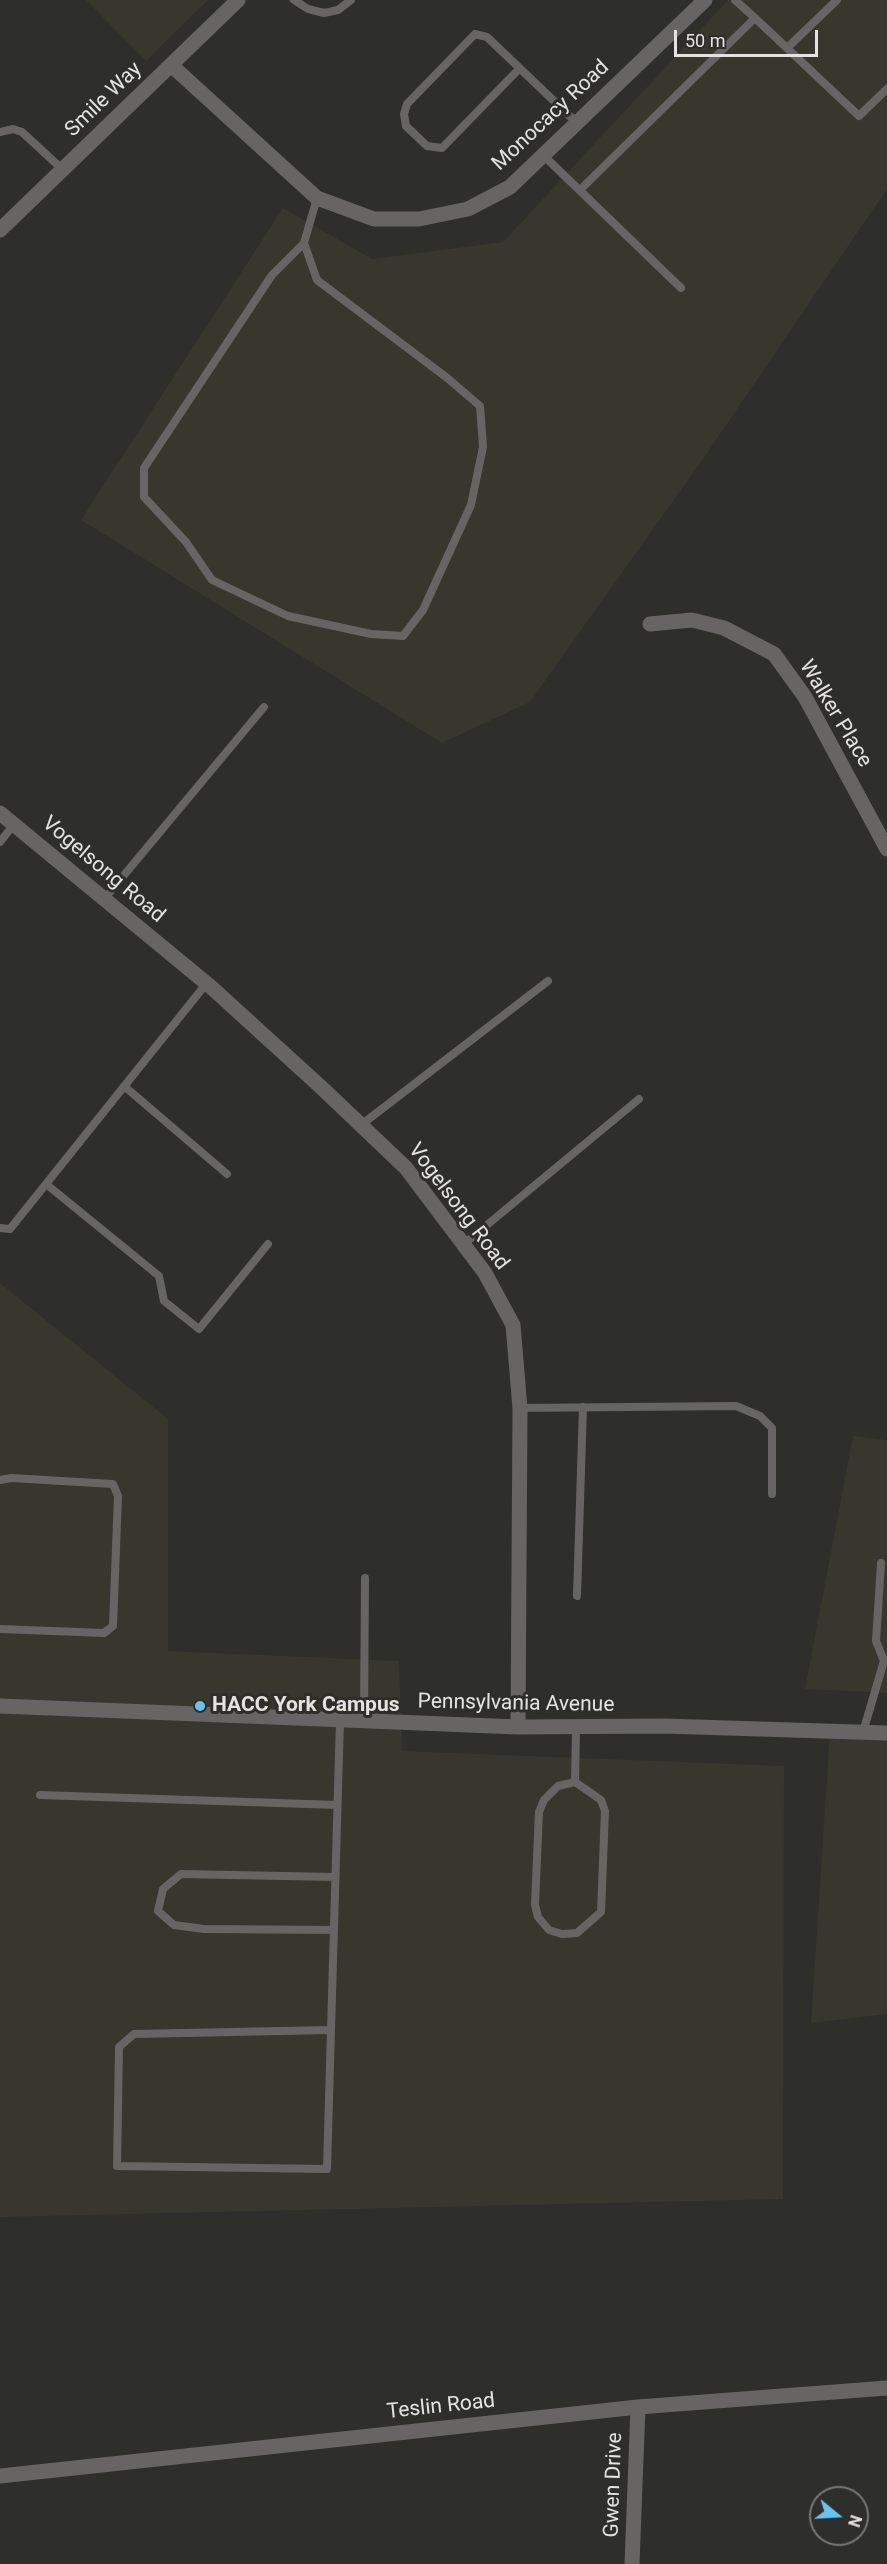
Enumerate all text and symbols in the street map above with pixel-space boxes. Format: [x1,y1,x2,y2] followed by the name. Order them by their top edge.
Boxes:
[677,18,821,56] scale bar
[685,30,725,51] text: 50 m
[487,55,615,177] street label: Monocacy Road
[60,57,148,143] street label: Smile Way
[793,656,877,772] street label: Walker Place
[36,811,170,929] street label: Vogelsong Road
[402,1139,514,1275] street label: Vogelsong Road
[417,1690,615,1718] street label: Pennsylvania Avenue
[212,1693,399,1719] place label: HACC York Campus
[193,1699,207,1713] marker: HACC York Campus
[386,2389,496,2425] street label: Teslin Road
[600,2432,628,2538] street label: Gwen Drive
[809,2486,869,2546] north arrow
[844,2513,865,2529] text: N

